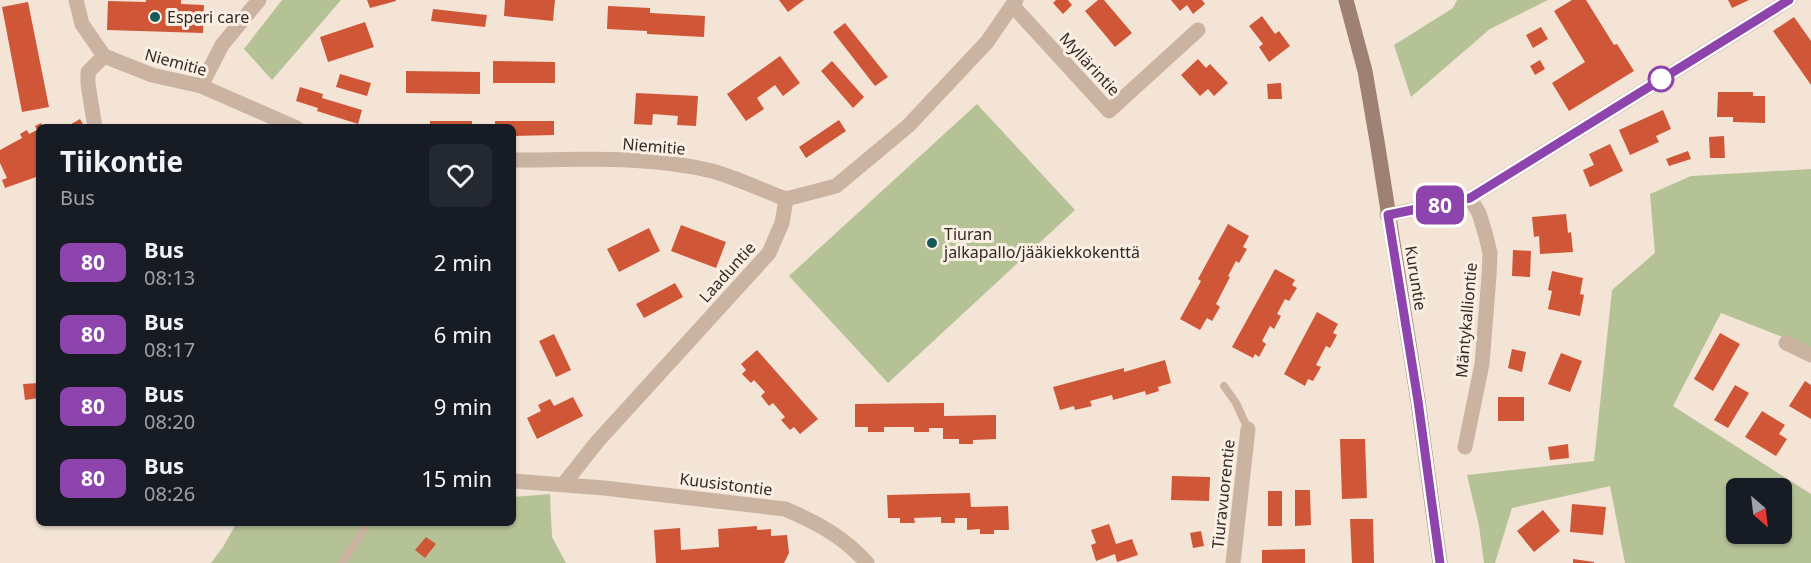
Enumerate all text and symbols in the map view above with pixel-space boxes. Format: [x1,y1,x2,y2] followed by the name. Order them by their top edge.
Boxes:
[167,6,249,28] place label: Esperi care
[148,10,162,24] marker: Esperi care
[1055,27,1125,101] street label: Myllärintie
[143,43,209,81] street label: Niemitie
[1648,66,1674,92] unlabelled marker
[621,132,687,160] street label: Niemitie
[60,142,183,180] text: Tiikontie
[429,144,492,207] button: heart
[60,184,95,211] text: Bus
[1413,186,1467,224] line badge: 80
[1428,191,1452,219] text: 80
[943,223,1140,263] place label: Tiuran jalkapallo/jääkiekkokenttä
[144,234,184,264] text: Bus
[925,236,939,250] marker: Tiuran jalkapallo/jääkiekkokenttä
[694,237,760,307] street label: Laaduntie
[1400,244,1432,312] street label: Kuruntie
[434,247,492,277] text: 2 min
[81,248,105,276] text: 80
[1450,261,1482,379] street label: Mäntykalliontie
[144,264,195,291] text: 08:13
[144,306,184,336] text: Bus
[434,319,492,349] text: 6 min
[81,320,105,348] text: 80
[144,336,195,363] text: 08:17
[144,378,184,408] text: Bus
[434,391,492,421] text: 9 min
[81,392,105,420] text: 80
[144,408,195,435] text: 08:20
[1206,438,1240,550] street label: Tiuravuorentie
[144,450,184,480] text: Bus
[421,463,492,493] text: 15 min
[81,464,105,492] text: 80
[678,467,774,501] street label: Kuusistontie
[1726,478,1792,544] north arrow
[1726,478,1792,544] map controls
[144,480,195,507] text: 08:26

